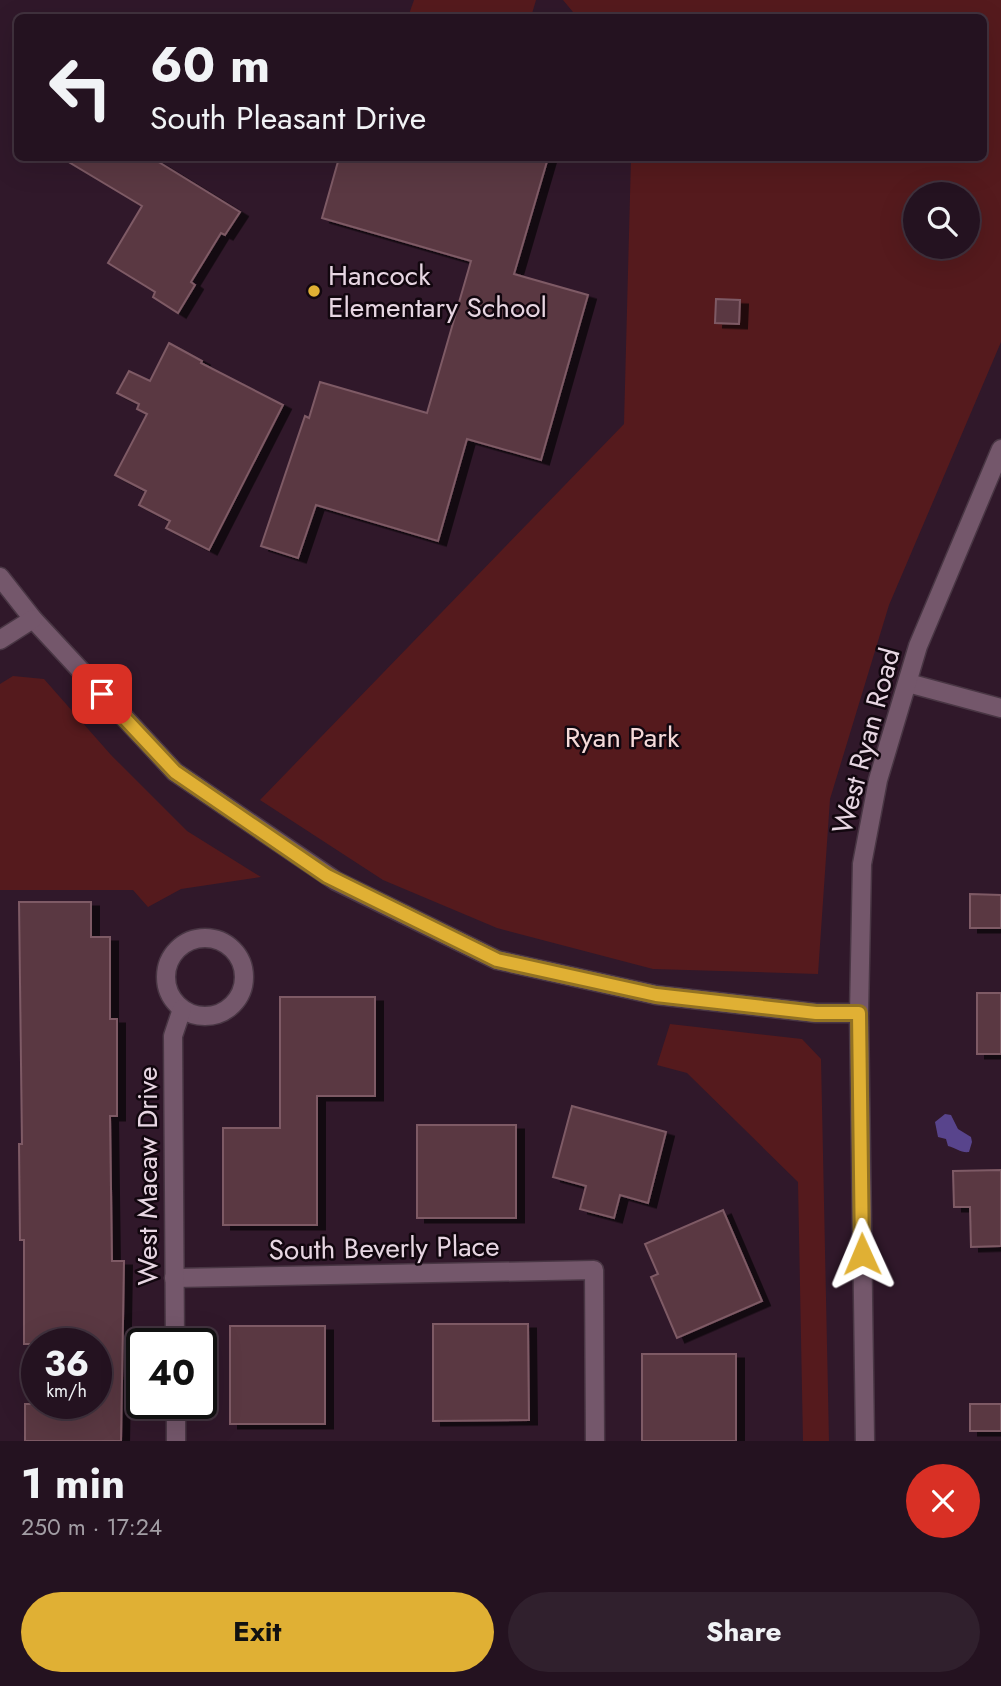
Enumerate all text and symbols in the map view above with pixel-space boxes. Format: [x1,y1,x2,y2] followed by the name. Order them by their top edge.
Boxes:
[150,30,270,100] text: 60 m
[35,42,126,133] icon: left
[150,95,426,141] text: South Pleasant Drive
[903,182,980,259] map controls
[903,182,980,259] button: search
[328,255,547,328] place label: Hancock Elementary School
[306,283,322,299] marker: Hancock Elementary School
[821,643,911,839] street label: West Ryan Road
[72,664,132,724] pin
[83,675,121,713] icon: arrive
[565,717,680,758] park label: Ryan Park
[127,1067,168,1285] street label: West Macaw Drive
[825,1217,899,1291] position arrow
[268,1225,500,1271] street label: South Beverly Place
[126,1328,217,1419] speed limit sign: 40
[44,1339,89,1389] text: 36
[46,1378,87,1404] text: km/h
[21,1453,125,1514] text: 1 min
[906,1464,980,1538] button: close
[21,1510,162,1544] text: 250 m · 17:24
[21,1592,494,1672] button: Exit
[508,1592,980,1672] button: Share

